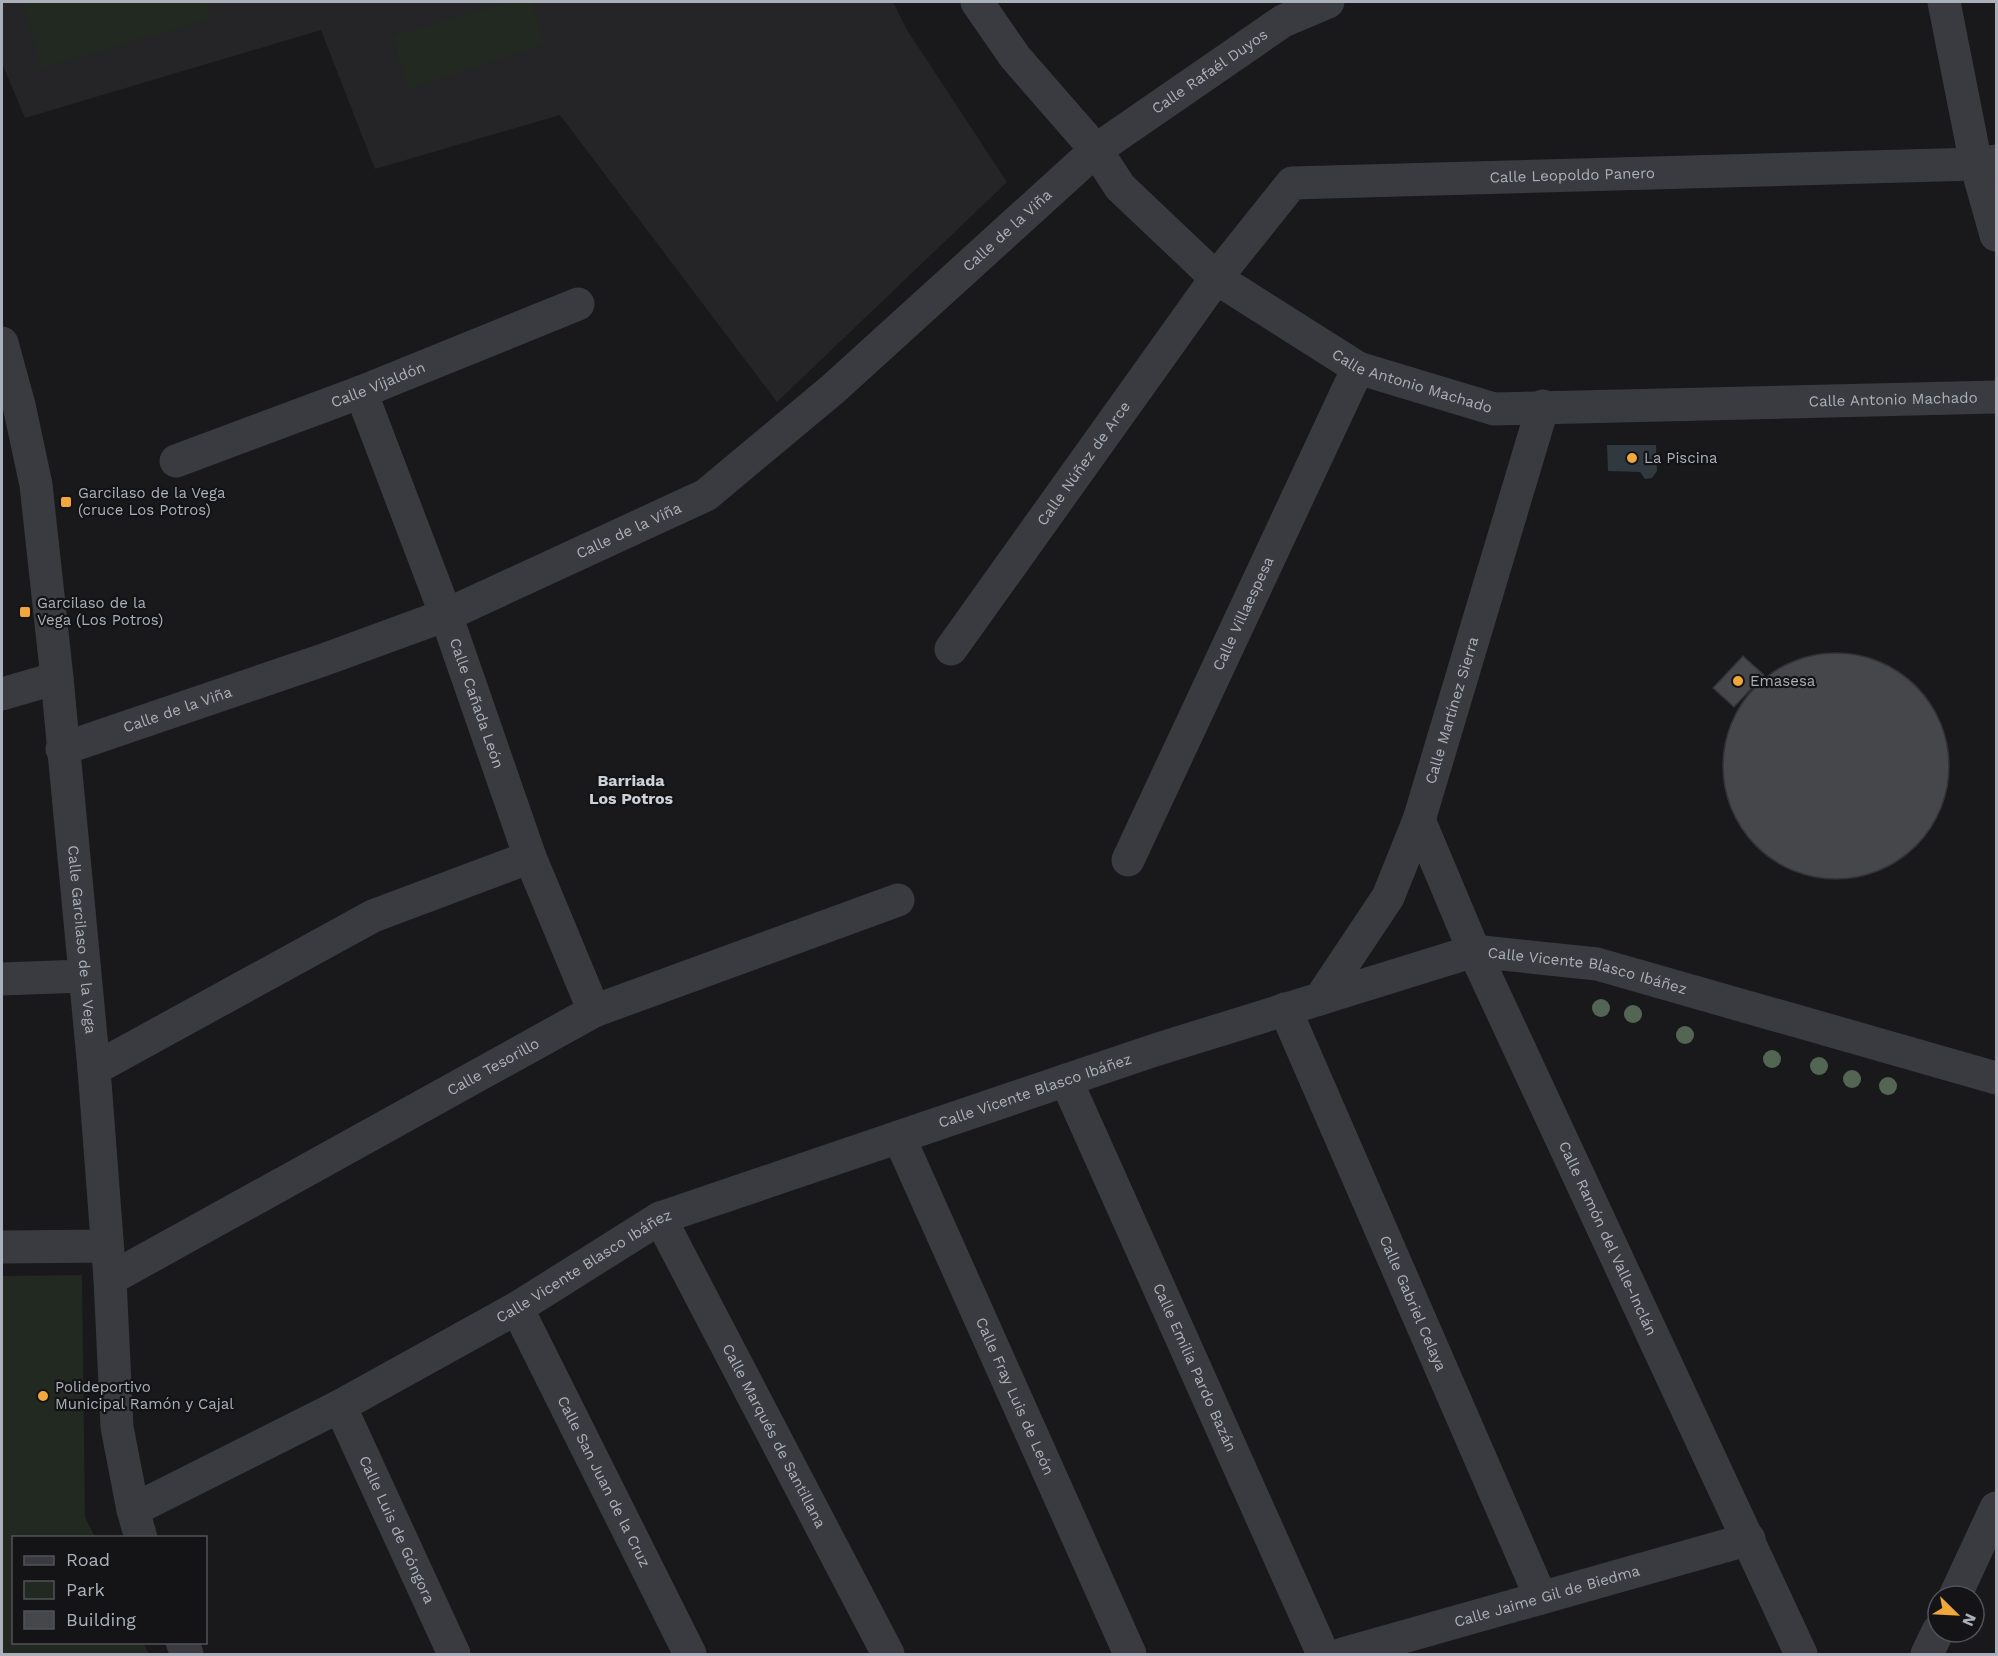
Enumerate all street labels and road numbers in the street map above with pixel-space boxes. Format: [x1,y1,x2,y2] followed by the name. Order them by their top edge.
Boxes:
[1148,25,1271,118] street label: Calle Rafaél Duyos
[1489,164,1655,187] street label: Calle Leopoldo Panero
[959,185,1056,276] street label: Calle de la Viña
[1329,345,1494,417] street label: Calle Antonio Machado
[328,358,428,411] street label: Calle Vijaldón
[1809,388,1978,410] street label: Calle Antonio Machado
[1033,398,1134,529] street label: Calle Núñez de Arce
[573,498,685,563] street label: Calle de la Viña
[1209,553,1278,673] street label: Calle Villaespesa
[1421,634,1483,786] street label: Calle Martínez Sierra
[446,636,508,771] street label: Calle Cañada León
[121,683,235,737] street label: Calle de la Viña
[64,845,100,1035] street label: Calle Garcilaso de la Vega
[1487,944,1689,998] street label: Calle Vicente Blasco Ibáñez
[444,1034,542,1100] street label: Calle Tesorillo
[936,1050,1134,1132] street label: Calle Vicente Blasco Ibáñez
[1555,1138,1661,1338] street label: Calle Ramón del Valle-Inclán
[493,1206,674,1327] street label: Calle Vicente Blasco Ibáñez
[1376,1233,1451,1374] street label: Calle Gabriel Celaya
[1149,1280,1240,1455] street label: Calle Emilia Pardo Bazán
[972,1315,1058,1478] street label: Calle Fray Luis de León
[718,1341,830,1532] street label: Calle Marqués de Santillana
[553,1393,654,1570] street label: Calle San Juan de la Cruz
[355,1453,439,1607] street label: Calle Luis de Góngora
[1452,1561,1642,1631] street label: Calle Jaime Gil de Biedma

